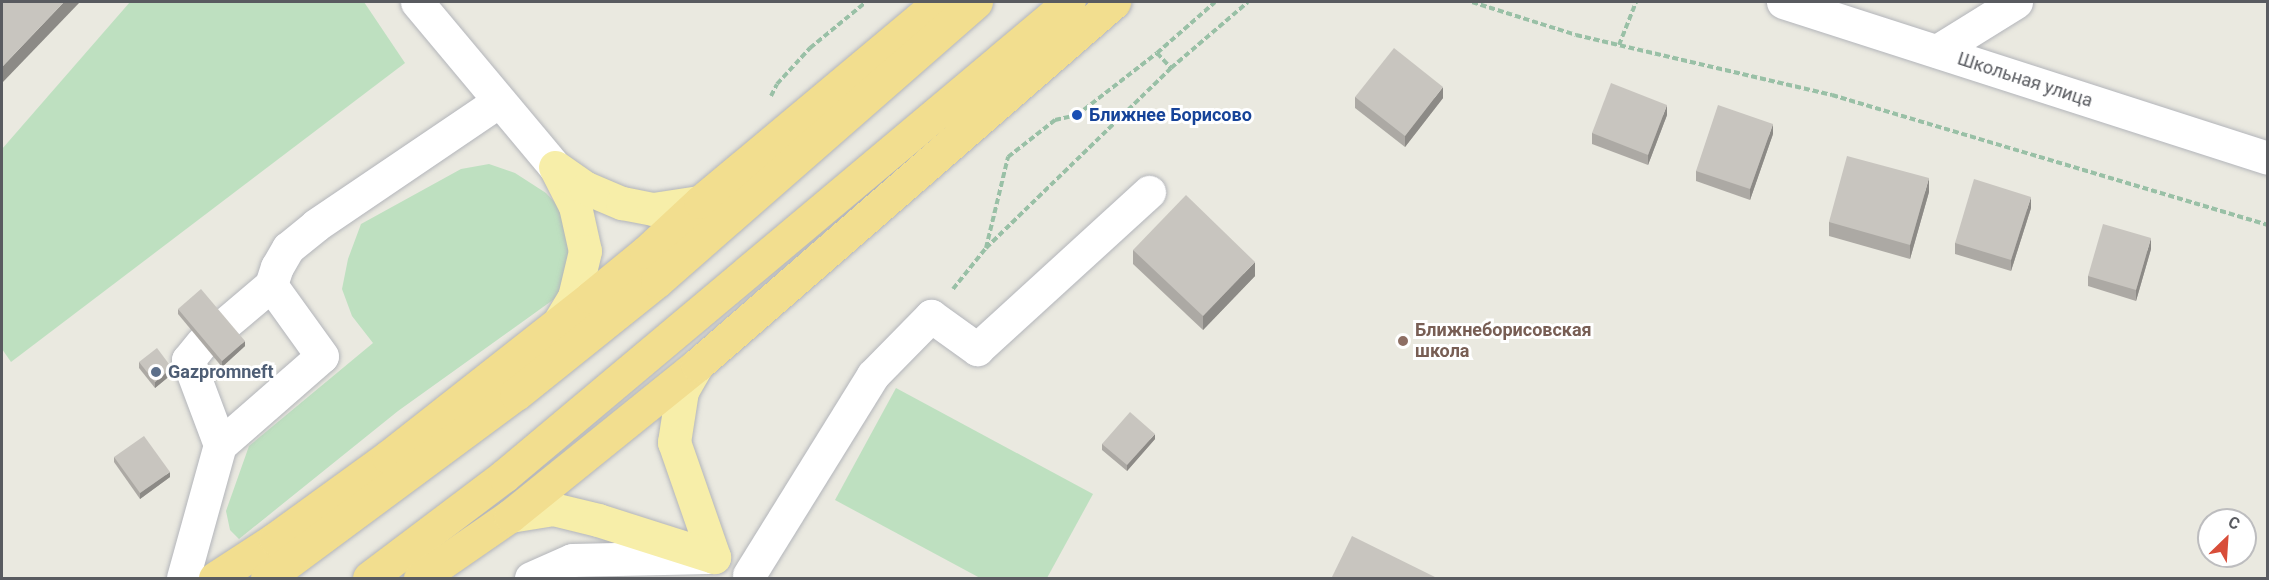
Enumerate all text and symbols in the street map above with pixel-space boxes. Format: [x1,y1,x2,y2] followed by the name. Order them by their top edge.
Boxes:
[1955,48,2095,112] street label: Школьная улица
[1089,104,1252,126] place label: Ближнее Борисово
[1070,108,1084,122] marker: Ближнее Борисово
[1415,320,1592,362] place label: Ближнеборисовская школа
[1396,334,1410,348] marker: Ближнеборисовская школа
[168,361,274,383] place label: Gazpromneft
[149,365,163,379] marker: Gazpromneft
[2197,508,2257,568] north arrow
[2225,512,2243,534] text: С

